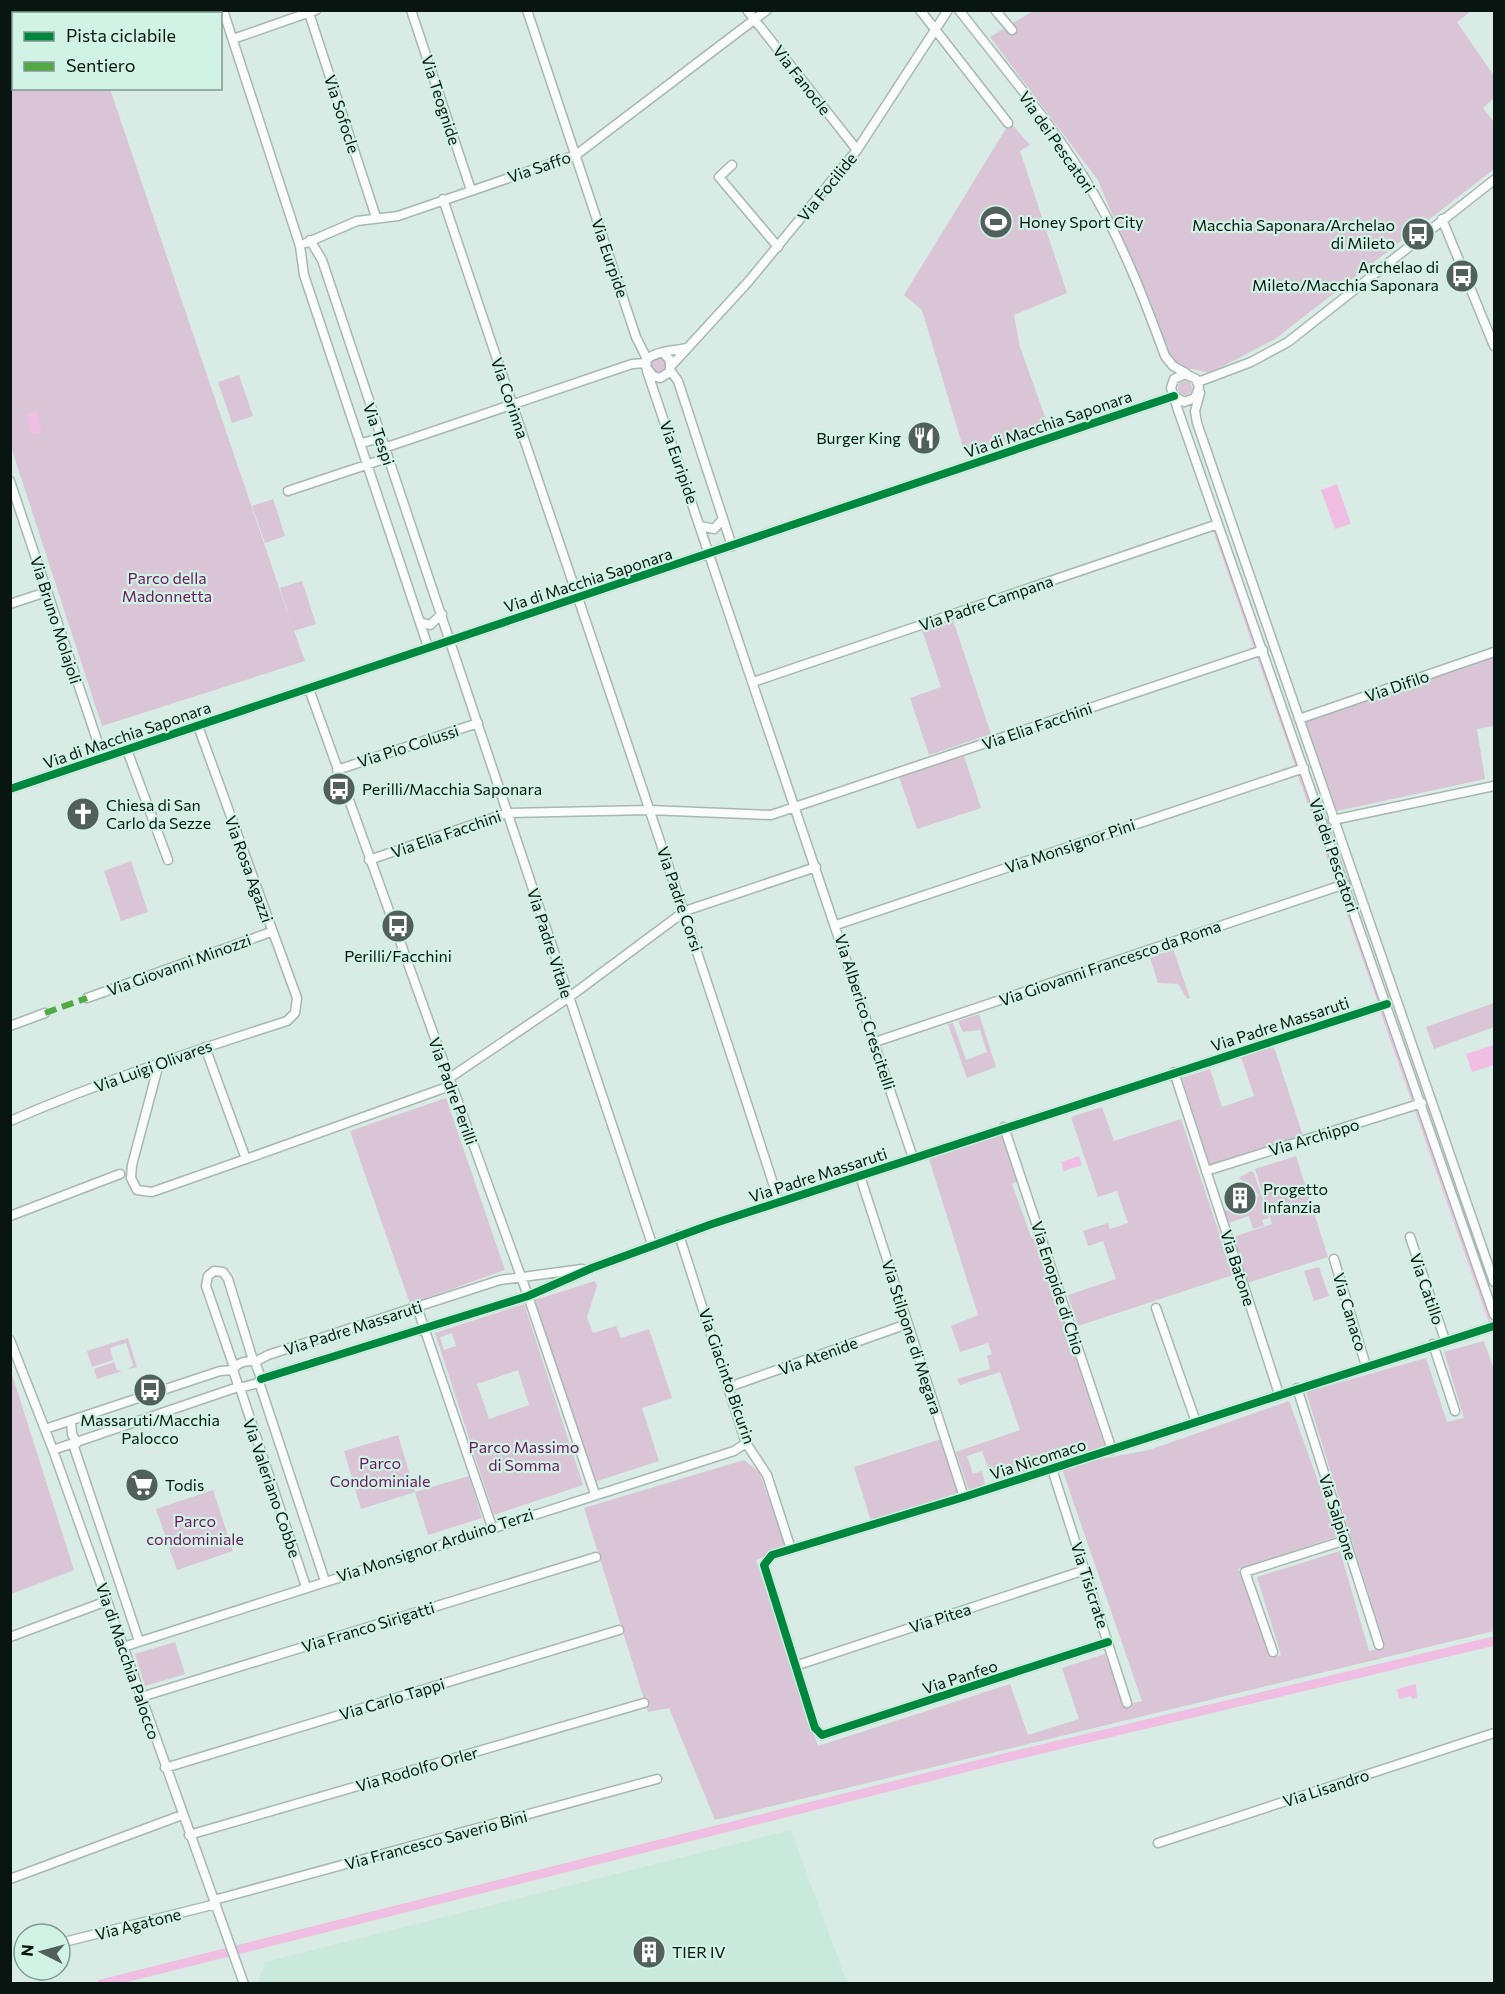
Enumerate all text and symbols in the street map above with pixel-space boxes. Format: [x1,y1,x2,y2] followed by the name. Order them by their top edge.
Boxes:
[12,12,222,90] legend
[66,24,176,46] text: Pista ciclabile
[769,41,835,118] street label: Via Fanocle
[418,53,465,147] street label: Via Teognide
[66,54,136,76] text: Sentiero
[321,72,364,155] street label: Via Sofocle
[1015,87,1100,196] street label: Via dei Pescatori
[505,147,573,186] street label: Via Saffo
[793,149,860,225] street label: Via Focilide
[978,204,1014,240] sports icon: Honey Sport City
[1019,212,1144,231] place label: Honey Sport City
[1192,215,1395,252] place label: Macchia Saponara/Archelao di Mileto
[588,216,633,300] street label: Via Eurpide
[1400,216,1436,252] bus stop icon: Macchia Saponara/Archelao di Mileto
[1252,257,1439,294] place label: Archelao di Mileto/Macchia Saponara
[1444,258,1480,294] bus stop icon: Archelao di Mileto/Macchia Saponara
[488,355,533,441] street label: Via Corinna
[962,386,1134,461] street label: Via di Macchia Saponara
[360,400,399,468] street label: Via Tespi
[656,418,703,506] street label: Via Euripide
[906,420,942,456] restaurant icon: Burger King
[816,428,901,447] place label: Burger King
[501,543,674,616] street label: Via di Macchia Saponara
[27,554,86,686] street label: Via Bruno Molajoli
[122,568,212,605] park label: Parco della Madonnetta
[916,571,1055,634] street label: Via Padre Campana
[1362,666,1431,705] street label: Via Difilo
[41,697,213,772] street label: Via di Macchia Saponara
[979,698,1094,753] street label: Via Elia Facchini
[355,720,461,771] street label: Via Pio Colussi
[321,771,357,807] bus stop icon: Perilli/Macchia Saponara
[362,779,542,798] place label: Perilli/Macchia Saponara
[106,795,211,832] place label: Chiesa di San Carlo da Sezze
[1306,795,1363,914] street label: Via dei Pescatori
[65,796,101,832] church icon: Chiesa di San Carlo da Sezze
[388,806,503,861] street label: Via Elia Facchini
[221,813,278,925] street label: Via Rosa Agazzi
[1002,814,1137,877] street label: Via Monsignor Pini
[654,844,707,954] street label: Via Padre Corsi
[524,886,577,1000] street label: Via Padre Vitale
[380,908,416,944] bus stop icon: Perilli/Facchini
[996,916,1223,1009] street label: Via Giovanni Francesco da Roma
[104,930,253,999] street label: Via Giovanni Minozzi
[831,932,900,1092] street label: Via Alberico Crescitelli
[344,946,452,965] place label: Perilli/Facchini
[1208,992,1351,1055] street label: Via Padre Massaruti
[91,1035,214,1096] street label: Via Luigi Olivares
[425,1035,482,1147] street label: Via Padre Perilli
[1266,1114,1361,1159] street label: Via Archippo
[746,1143,889,1206] street label: Via Padre Massaruti
[1263,1179,1328,1216] place label: Progetto Infanzia
[1222,1180,1258,1216] building icon: Progetto Infanzia
[1028,1219,1089,1357] street label: Via Enopide di Chio
[1217,1227,1260,1308] street label: Via Batone
[1406,1251,1449,1327] street label: Via Catillo
[878,1257,947,1417] street label: Via Stilpone di Megara
[1330,1270,1371,1353] street label: Via Canaco
[281,1296,424,1359] street label: Via Padre Massaruti
[695,1306,760,1446] street label: Via Giacinto Bicurin
[776,1332,860,1379] street label: Via Atenide
[132,1372,168,1408] bus stop icon: Massaruti/Macchia Palocco
[80,1410,220,1447] place label: Massaruti/Macchia Palocco
[240,1416,305,1560] street label: Via Valeriano Cobbe
[987,1434,1088,1483] street label: Via Nicomaco
[469,1437,579,1474] park label: Parco Massimo di Somma
[330,1453,430,1490] park label: Parco Condominiale
[124,1467,160,1503] supermarket icon: Todis
[1316,1472,1361,1562] street label: Via Salpione
[165,1475,204,1494] place label: Todis
[334,1504,536,1585] street label: Via Monsignor Arduino Terzi
[146,1511,244,1548] park label: Parco condominiale
[1068,1539,1113,1630] street label: Via Tisicrate
[93,1580,164,1742] street label: Via di Macchia Palocco
[299,1597,437,1656] street label: Via Franco Sirigatti
[907,1599,973,1636] street label: Via Pitea
[920,1655,1000,1698] street label: Via Panfeo
[337,1673,447,1724] street label: Via Carlo Tappi
[354,1742,481,1795] street label: Via Rodolfo Orler
[1280,1765,1371,1810] street label: Via Lisandro
[343,1806,529,1873] street label: Via Francesco Saverio Bini
[93,1904,183,1943] street label: Via Agatone
[12,1922,72,1982] north arrow
[631,1934,667,1970] building icon: TIER IV
[672,1942,725,1961] place label: TIER IV
[17,1943,37,1957] text: N

